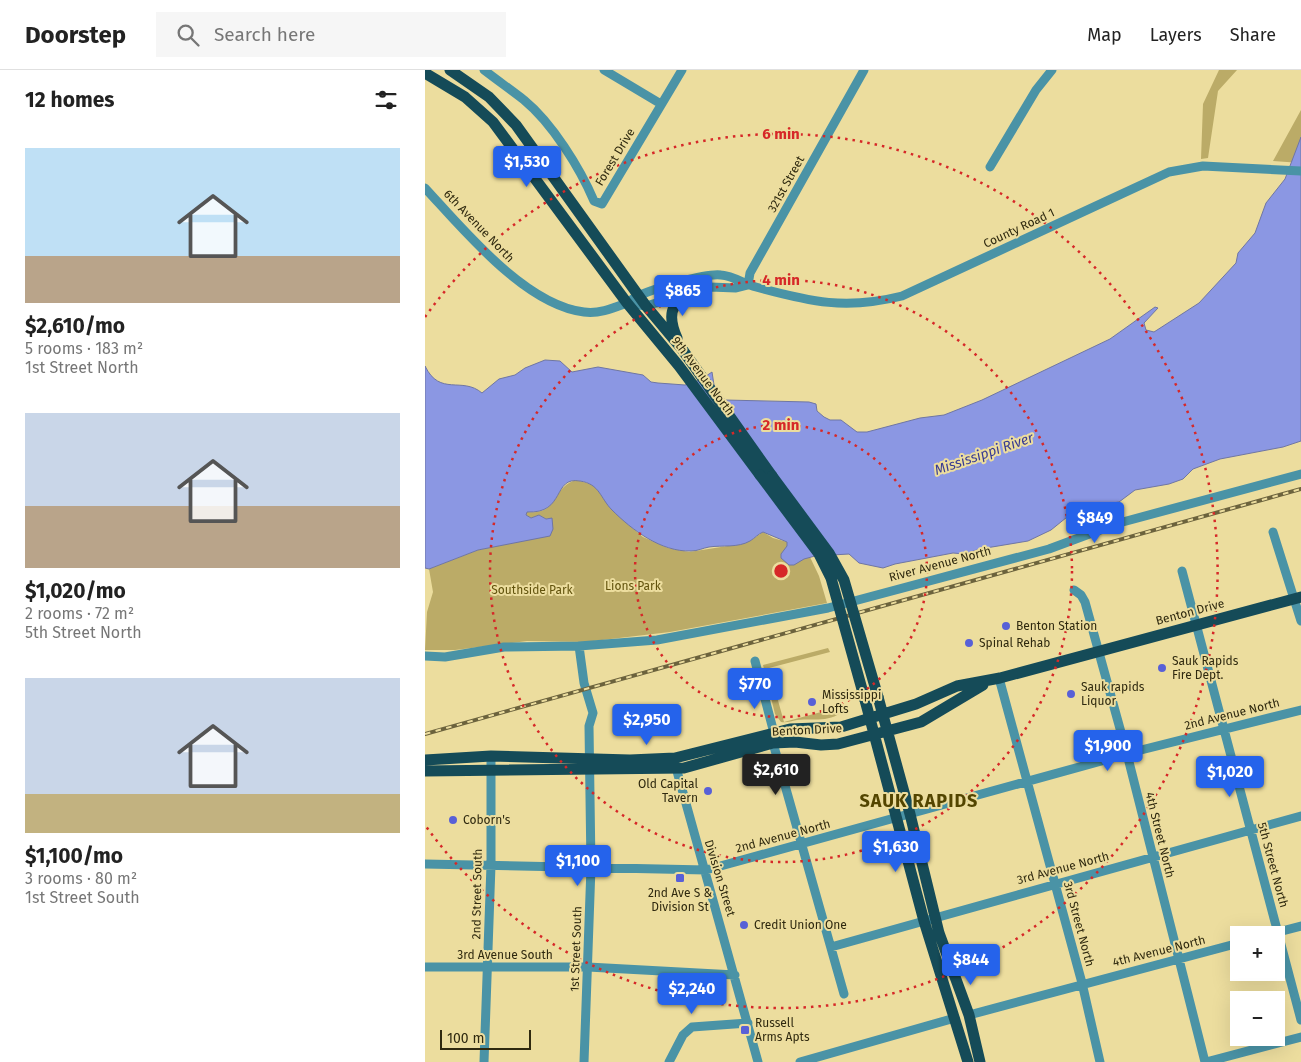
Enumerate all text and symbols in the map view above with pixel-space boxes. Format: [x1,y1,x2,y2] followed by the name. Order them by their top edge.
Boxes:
[156,12,506,57] search box
[25,21,126,49] text: Doorstep
[174,21,202,49] icon: search
[214,23,315,46] text: Search here
[1087,24,1122,46] text: Map
[1150,24,1202,46] text: Layers
[1230,24,1276,46] text: Share
[372,86,400,114] icon: filters
[25,87,114,113] text: 12 homes
[762,125,800,143] text: 6 min
[592,126,638,188] street label: Forest Drive
[486,146,568,188] pin: $1,530
[504,152,550,171] text: $1,530
[765,153,808,215] street label: 321st Street
[168,181,258,271] icon: home
[441,187,517,265] street label: 6th Avenue North
[981,205,1057,251] street label: County Road 1
[762,271,800,289] text: 4 min
[653,274,713,317] pin: $865
[665,281,701,300] text: $865
[25,313,125,339] text: $2,610/mo
[669,334,737,418] street label: 9th Avenue North
[25,339,143,358] text: 5 rooms · 183 m²
[25,358,139,377] text: 1st Street North
[763,416,799,434] text: 2 min
[932,429,1036,479] water label: Mississippi River
[168,446,258,536] icon: home
[1065,502,1125,544] pin: $849
[1077,508,1113,527] text: $849
[887,544,993,584] street label: River Avenue North
[772,562,790,580] centre of rings
[25,578,126,604] text: $1,020/mo
[605,579,662,593] park label: Lions Park
[491,583,574,597] park label: Southside Park
[1154,596,1226,628] street label: Benton Drive
[25,604,134,623] text: 2 rooms · 72 m²
[1016,619,1097,633] place label: Benton Station
[1000,620,1012,632] marker: Benton Station
[25,623,142,642] text: 5th Street North
[979,636,1051,650] place label: Spinal Rehab
[963,637,975,649] marker: Spinal Rehab
[1172,654,1239,682] place label: Sauk Rapids Fire Dept.
[1156,662,1168,674] marker: Sauk Rapids Fire Dept.
[725,668,785,710] pin: $770
[739,674,771,693] text: $770
[1081,680,1145,708] place label: Sauk rapids Liquor
[822,688,881,716] place label: Mississippi Lofts
[1065,688,1077,700] marker: Sauk rapids Liquor
[1183,695,1281,733] street label: 2nd Avenue North
[806,696,818,708] marker: Mississippi Lofts
[606,704,688,746] pin: $2,950
[623,710,671,729] text: $2,950
[168,711,258,801] icon: home
[771,721,843,739] street label: Benton Drive
[1067,730,1149,772] pin: $1,900
[1085,736,1131,755] text: $1,900
[735,754,817,796] pin: $2,610
[1189,756,1271,798] pin: $1,020
[753,760,799,779] text: $2,610
[1207,762,1253,781] text: $1,020
[638,777,698,805] place label: Old Capital Tavern
[702,785,714,797] marker: Old Capital Tavern
[860,790,978,812] district label: SAUK RAPIDS
[1143,791,1177,879] street label: 4th Street North
[463,813,511,827] place label: Coborn's
[447,814,459,826] marker: Coborn's
[734,817,832,855] street label: 2nd Avenue North
[1255,821,1291,909] street label: 5th Street North
[855,830,937,873] pin: $1,630
[873,837,919,856] text: $1,630
[702,838,738,919] street label: Division Street
[25,843,123,869] text: $1,100/mo
[537,844,619,887] pin: $1,100
[469,848,485,940] street label: 2nd Street South
[1015,849,1111,887] street label: 3rd Avenue North
[556,851,600,870] text: $1,100
[25,869,137,888] text: 3 rooms · 80 m²
[674,872,686,884] marker: 2nd Ave S & Division St
[1061,880,1097,968] street label: 3rd Street North
[648,886,712,914] place label: 2nd Ave S & Division St
[25,888,140,907] text: 1st Street South
[568,906,584,992] street label: 1st Street South
[754,918,847,932] place label: Credit Union One
[738,919,750,931] marker: Credit Union One
[1230,926,1285,1046] map controls
[1230,926,1285,981] button: +
[1111,933,1207,969] street label: 4th Avenue North
[941,944,1001,986] pin: $844
[457,948,553,962] street label: 3rd Avenue South
[953,950,989,969] text: $844
[651,972,733,1015] pin: $2,240
[669,979,715,998] text: $2,240
[1230,991,1285,1046] button: −
[755,1016,810,1044] place label: Russell Arms Apts
[739,1024,751,1036] marker: Russell Arms Apts
[440,1027,531,1050] scale bar
[447,1030,484,1047] text: 100 m

